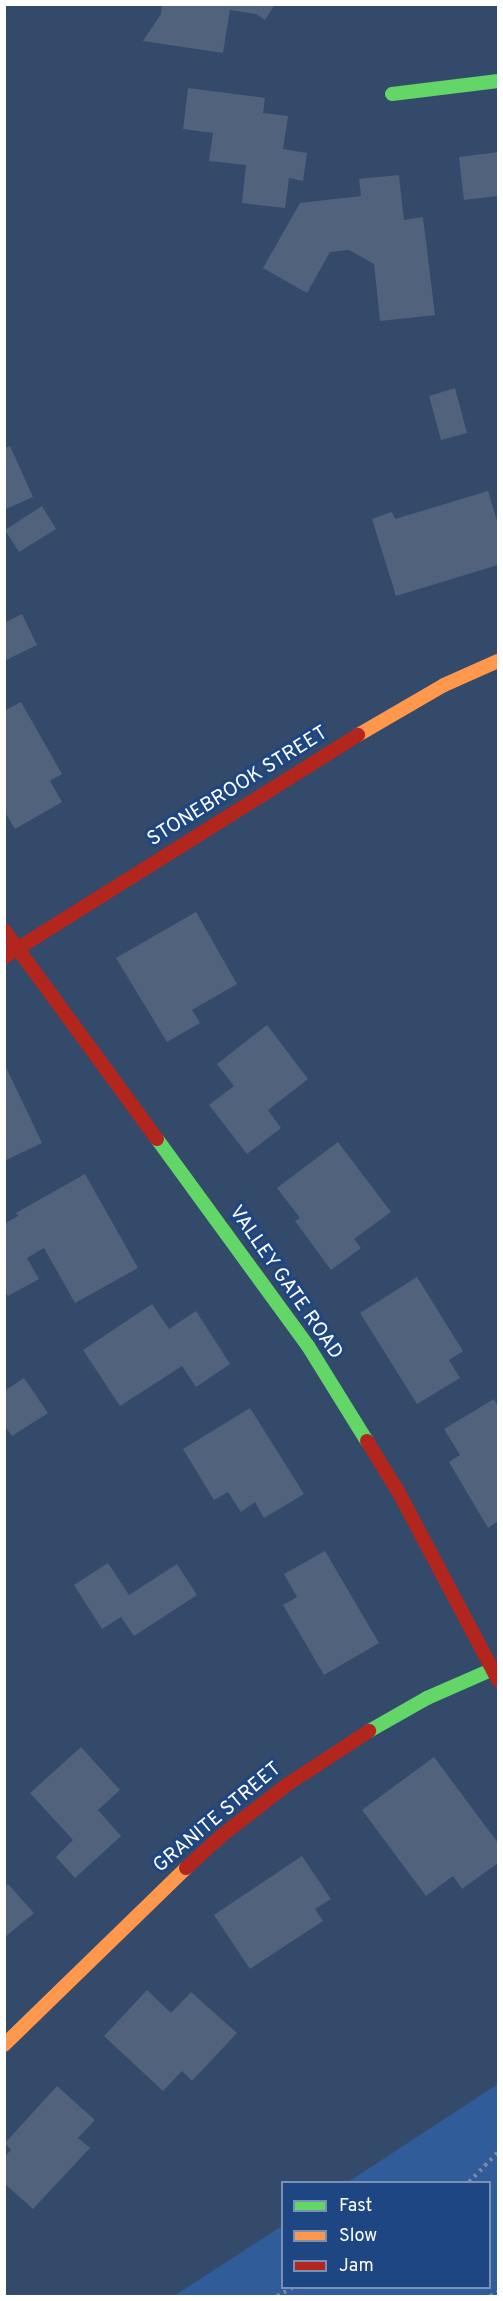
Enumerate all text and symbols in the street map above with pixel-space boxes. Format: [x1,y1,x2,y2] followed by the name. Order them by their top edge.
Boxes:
[143,722,333,852] street label: STONEBROOK STREET
[223,1201,347,1365] street label: VALLEY GATE ROAD
[149,1758,287,1878] street label: GRANITE STREET
[281,2181,491,2289] legend
[339,2195,372,2218] text: Fast
[339,2225,377,2248] text: Slow
[339,2255,374,2278] text: Jam

